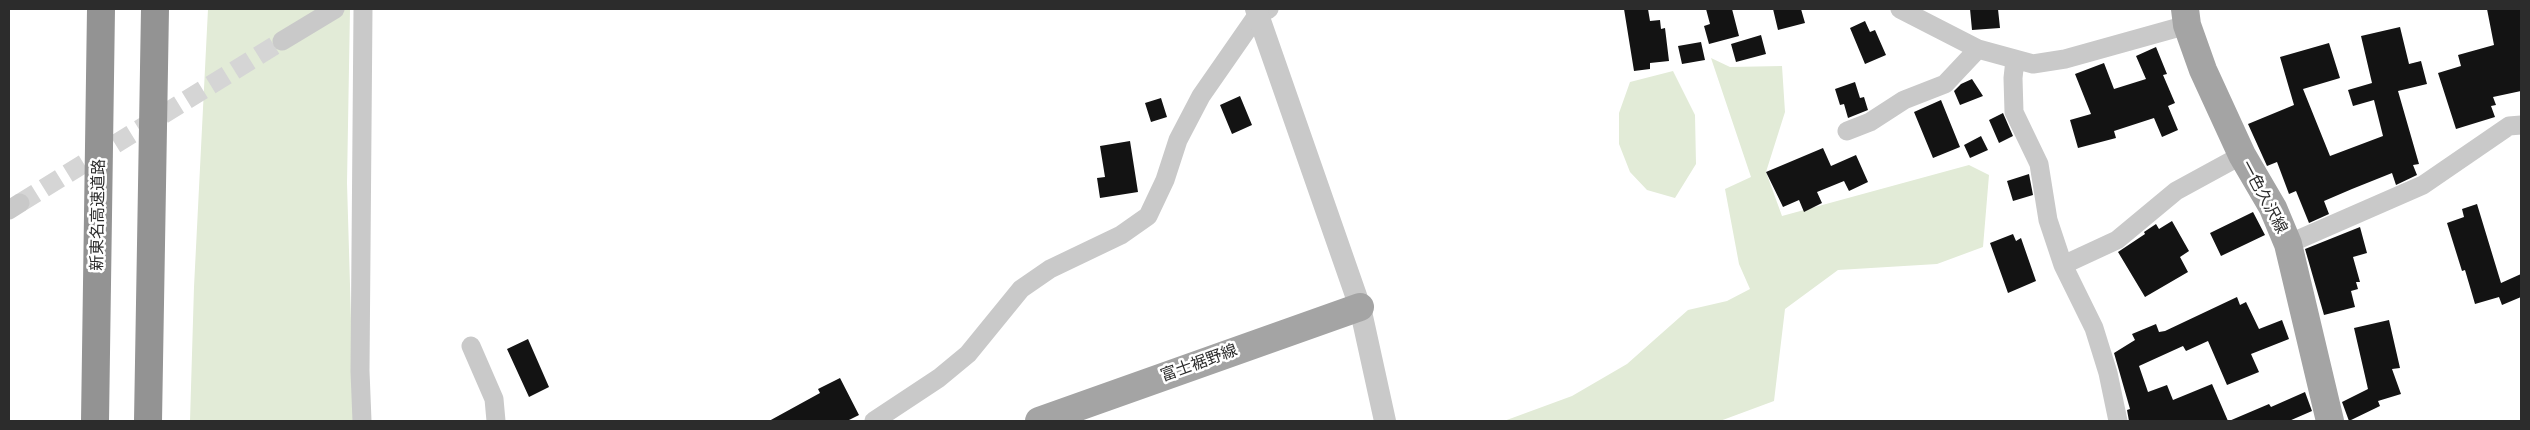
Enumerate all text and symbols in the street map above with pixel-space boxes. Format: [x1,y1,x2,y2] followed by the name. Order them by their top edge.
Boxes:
[2237,157,2291,237] street label: 一色久沢線
[87,159,109,271] street label: 新東名高速道路
[1158,340,1240,386] street label: 富士裾野線

